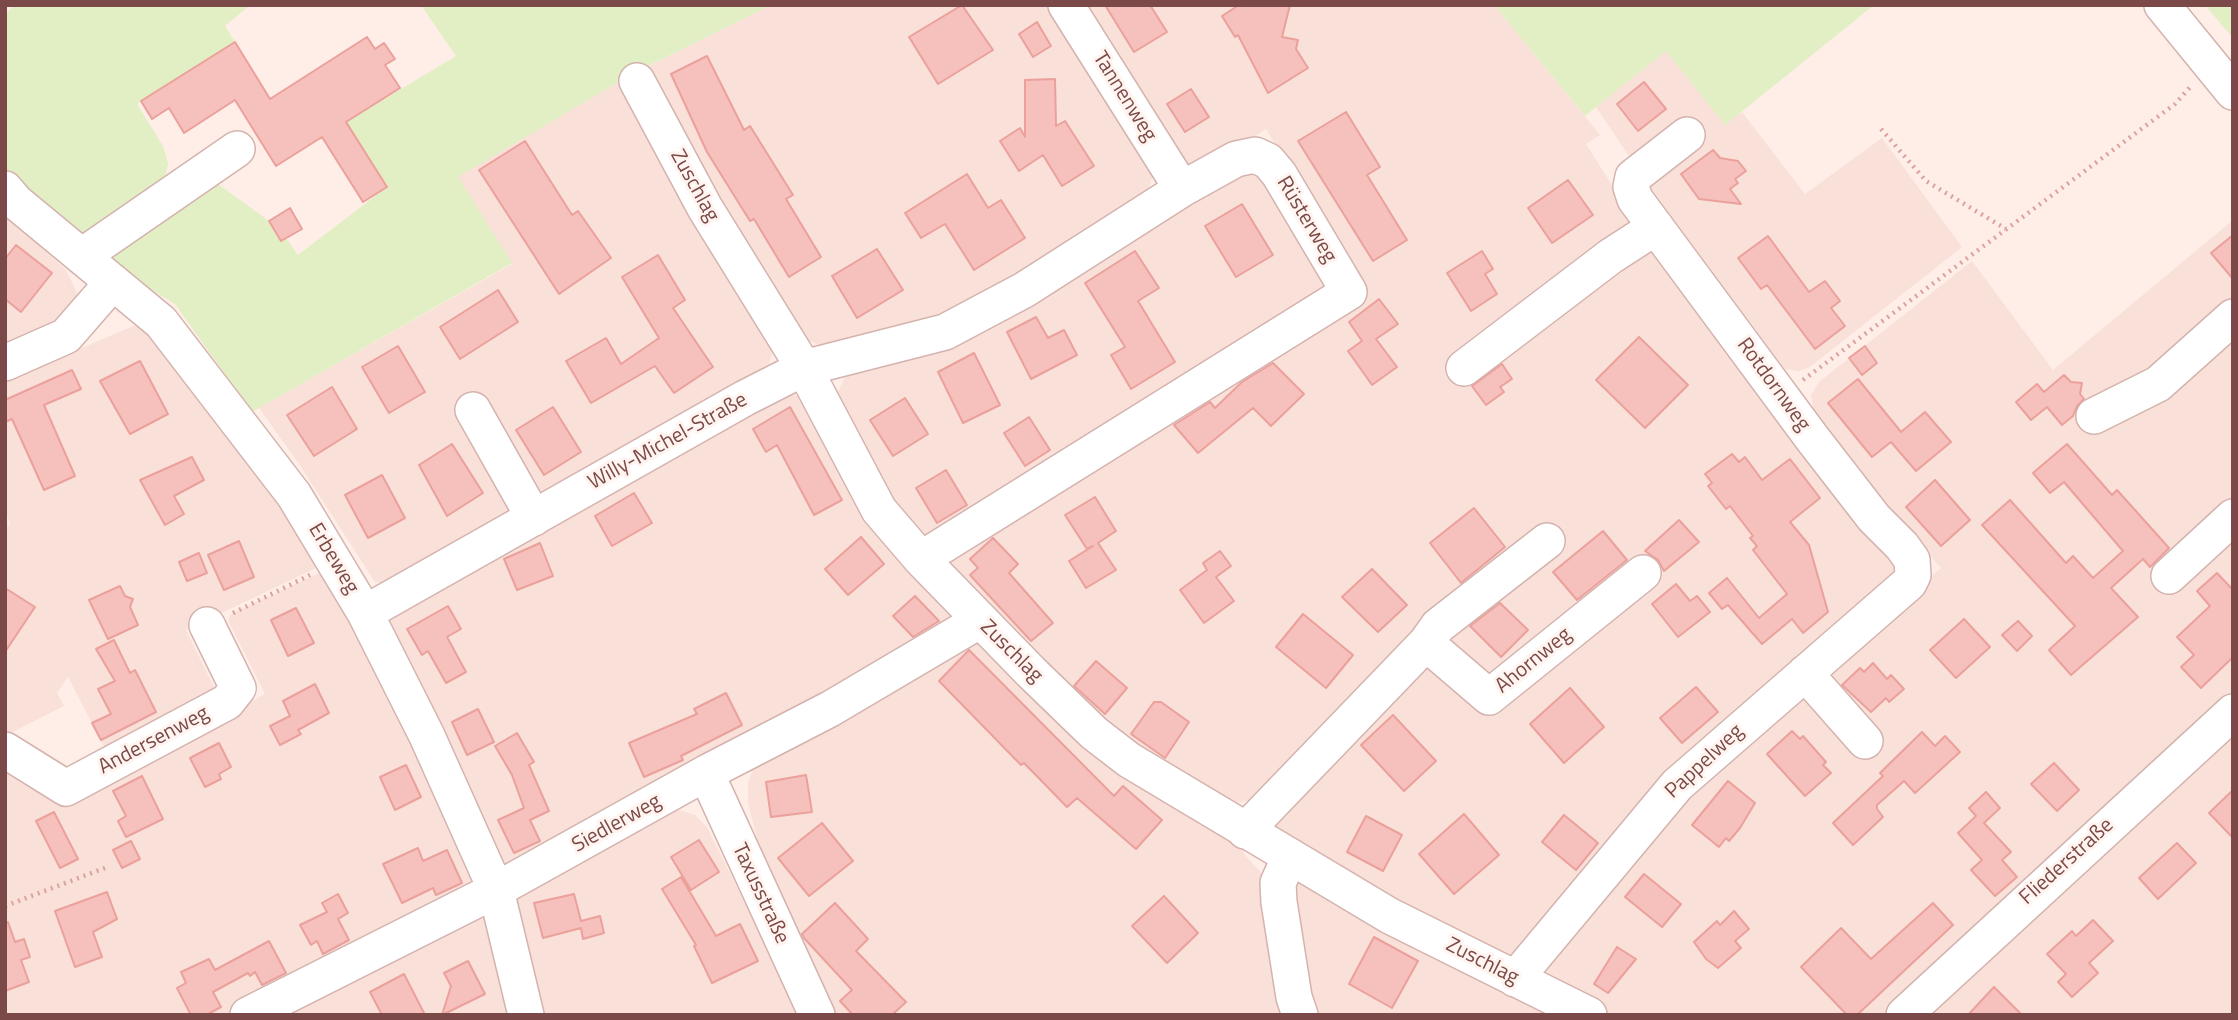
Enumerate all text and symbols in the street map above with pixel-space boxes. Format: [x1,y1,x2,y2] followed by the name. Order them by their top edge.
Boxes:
[1086,47,1162,147] street label: Tannenweg
[664,146,724,226] street label: Zuschlag
[1270,172,1342,268] street label: Rüsterweg
[1731,333,1815,437] street label: Rotdornweg
[584,388,752,496] street label: Willy-Michel-Straße
[302,519,364,599] street label: Erbeweg
[974,615,1048,689] street label: Zuschlag
[1491,623,1577,699] street label: Ahornweg
[94,701,214,781] street label: Andersenweg
[1661,719,1749,805] street label: Pappelweg
[568,789,666,859] street label: Siedlerweg
[2015,813,2119,911] street label: Fliederstraße
[726,840,794,948] street label: Taxusstraße
[1441,933,1523,991] street label: Zuschlag

